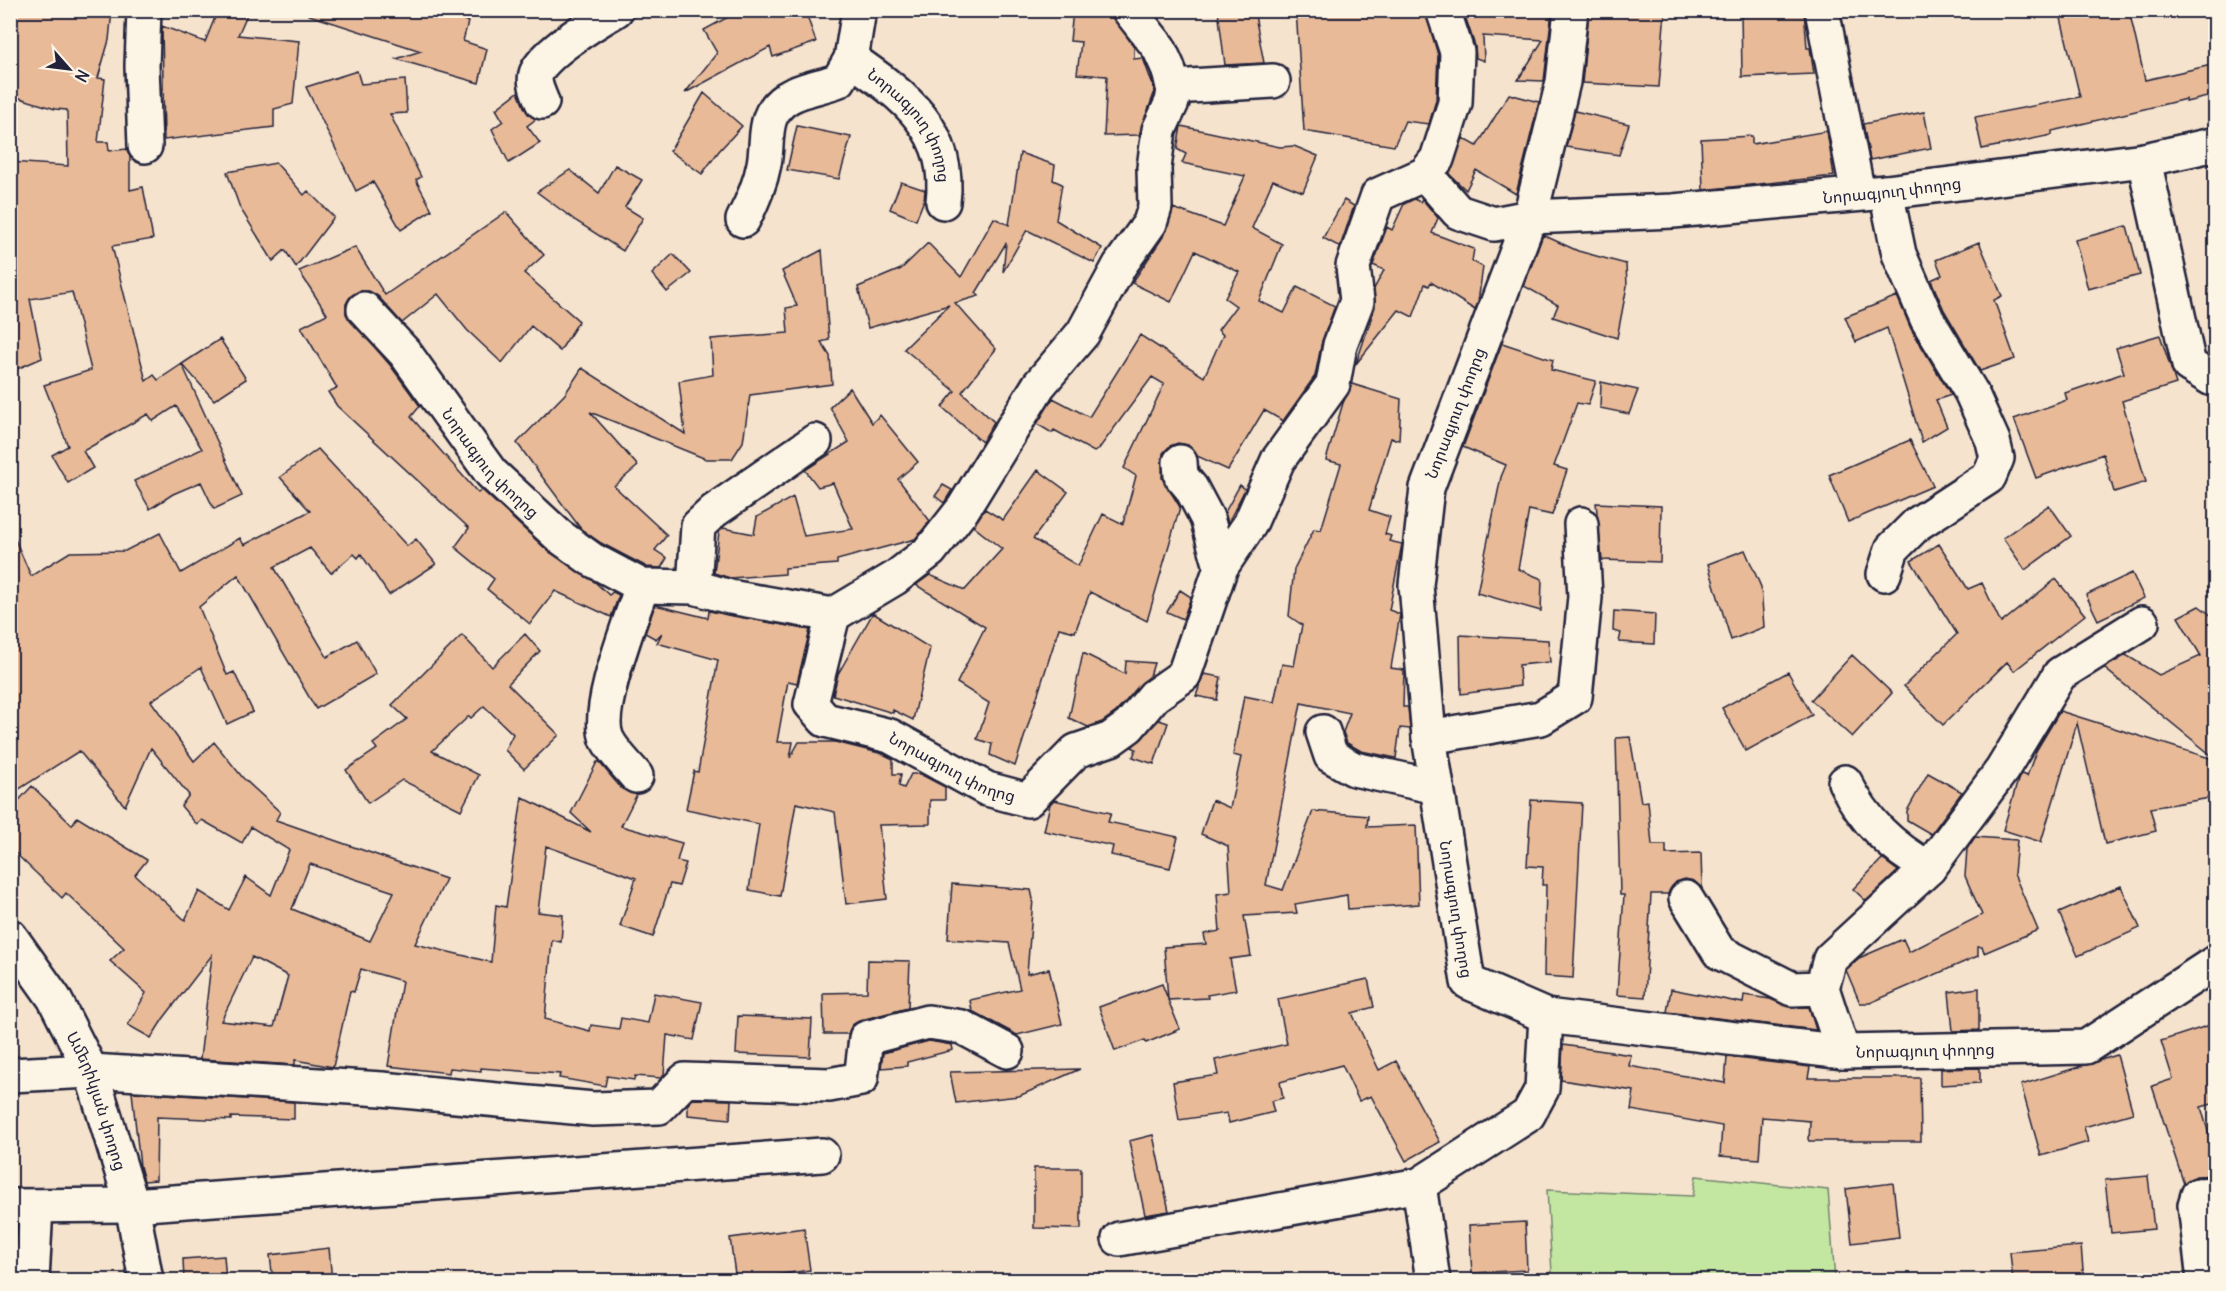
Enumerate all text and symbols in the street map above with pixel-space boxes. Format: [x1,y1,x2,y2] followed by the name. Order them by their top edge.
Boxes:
[39,39,99,99] north arrow
[864,64,954,183] street label: Նորագյուղ փողոց
[71,66,94,86] text: N
[1822,173,1962,208] street label: Նորագյուղ փողոց
[1421,345,1489,481] street label: Նորագյուղ փողոց
[438,404,543,522] street label: Նորագյուղ փողոց
[886,727,1018,806] street label: Նորագյուղ փողոց
[1436,839,1477,980] street label: Նորագյուղ փողոց
[63,1028,131,1173] street label: Ամերիկյան փողոց
[1855,1039,1995,1062] street label: Նորագյուղ փողոց

